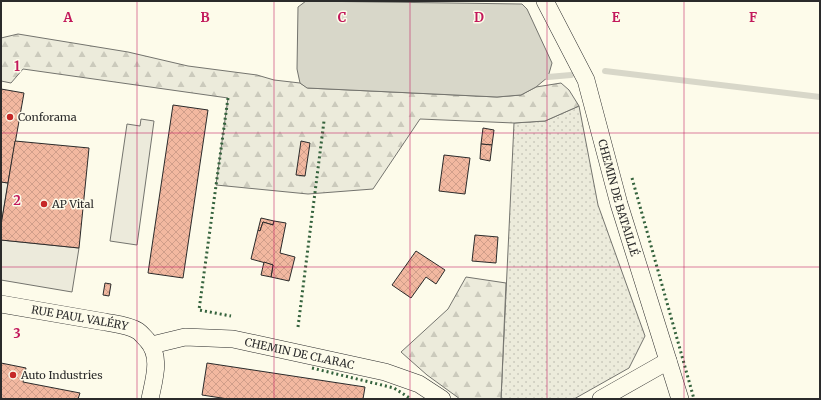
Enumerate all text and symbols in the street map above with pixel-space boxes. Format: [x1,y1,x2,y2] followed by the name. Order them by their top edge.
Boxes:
[62,9,73,26] text: A
[200,9,210,26] text: B
[338,9,347,26] text: C
[474,9,484,26] text: D
[612,9,621,26] text: E
[749,9,757,26] text: F
[14,58,20,75] text: 1
[18,110,77,124] place label: Conforama
[5,112,15,122] marker: Conforama
[595,138,642,258] street label: CHEMIN DE BATAILLÉ
[13,192,21,209] text: 2
[51,197,94,211] place label: AP Vital
[39,199,49,209] marker: AP Vital
[30,302,131,334] street label: RUE PAUL VALÉRY
[13,325,21,342] text: 3
[243,335,356,372] street label: CHEMIN DE CLARAC
[20,368,103,382] place label: Auto Industries
[8,370,18,380] marker: Auto Industries

